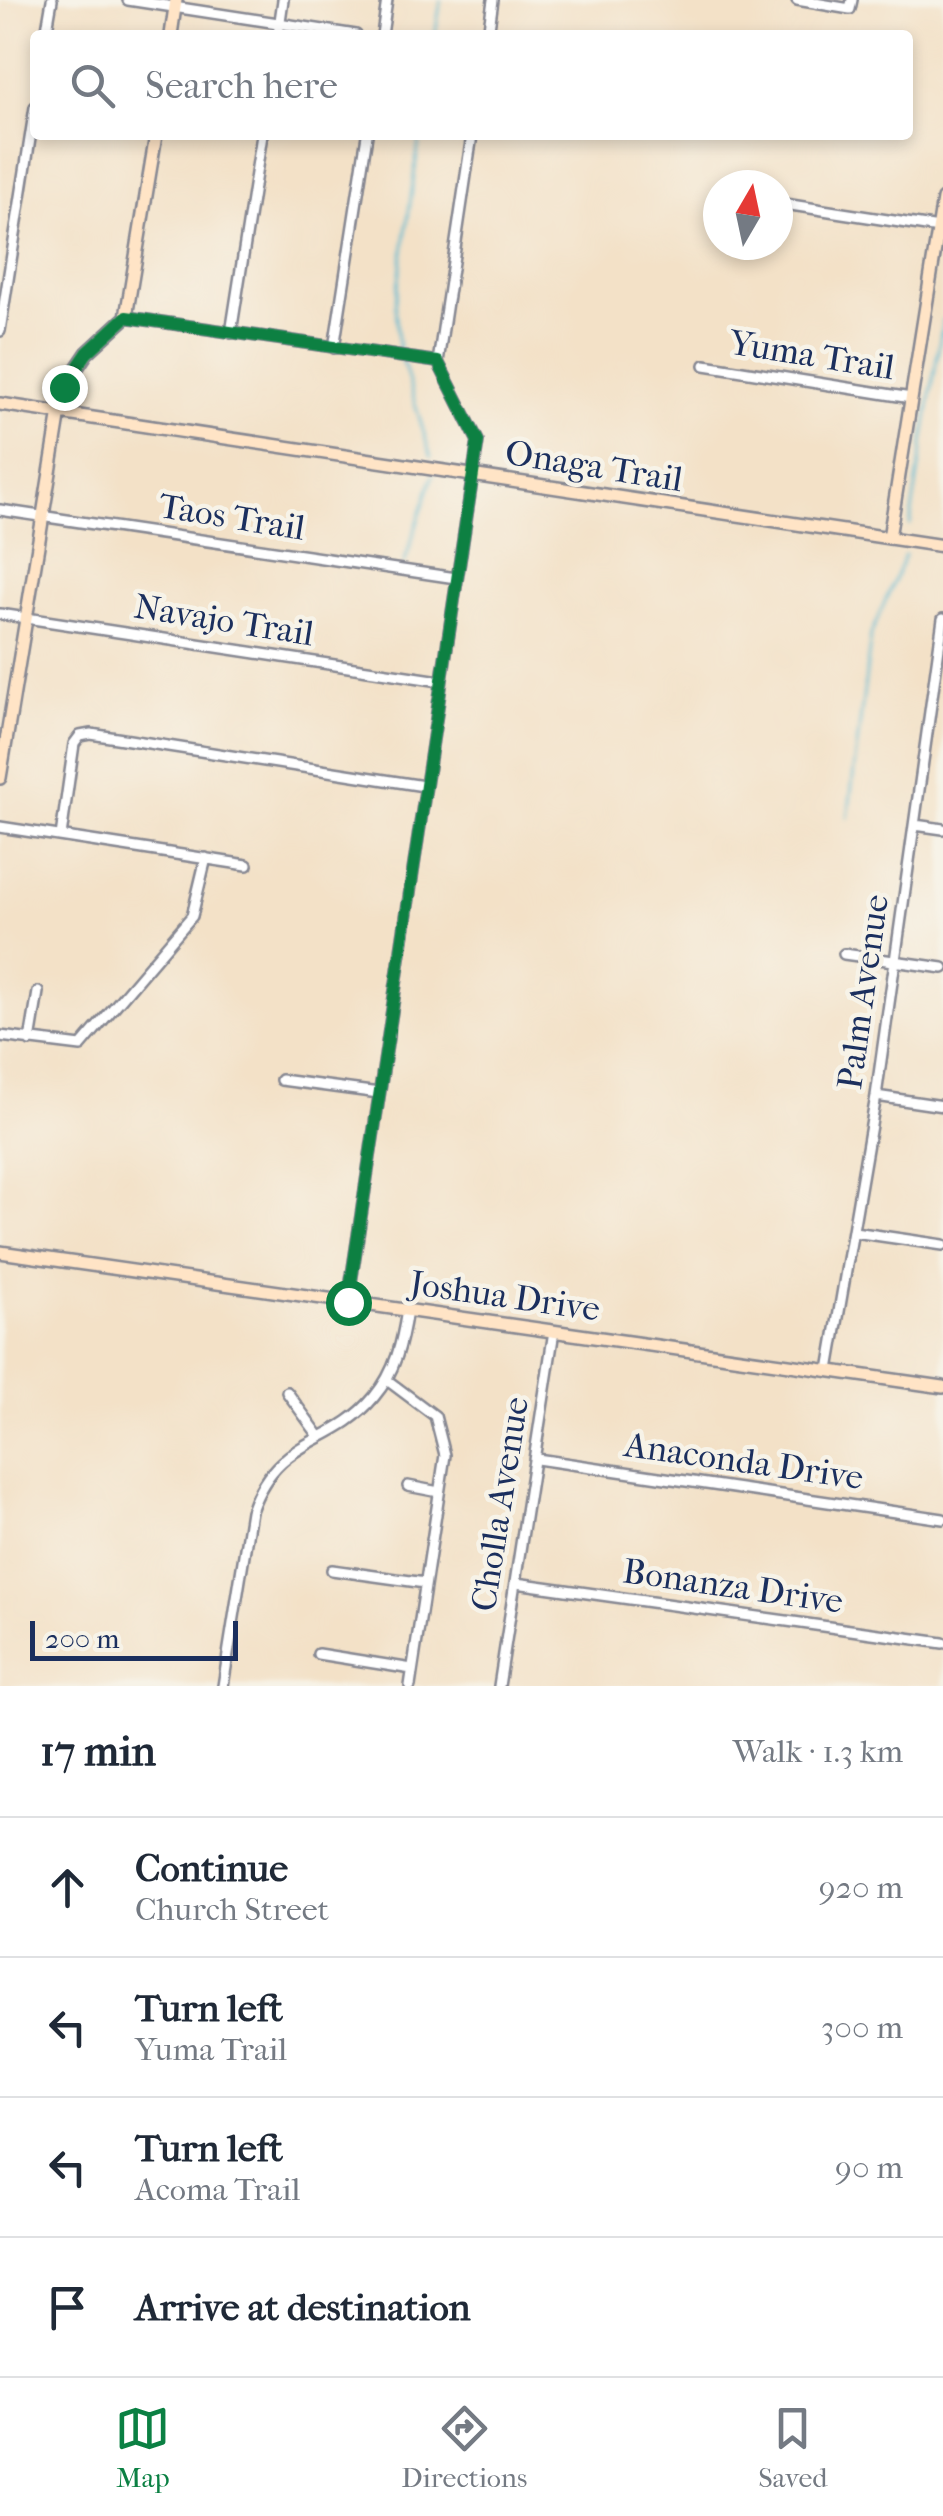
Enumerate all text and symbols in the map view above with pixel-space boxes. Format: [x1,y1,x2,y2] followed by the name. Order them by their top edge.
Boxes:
[30,30,913,140] search box
[65,58,120,113] icon: search
[145,63,338,108] text: Search here
[703,170,793,260] north arrow
[726,322,898,388] street label: Yuma Trail
[42,365,88,411] route end
[502,432,686,500] street label: Onaga Trail
[156,485,308,549] street label: Taos Trail
[131,586,317,654] street label: Navajo Trail
[829,892,897,1092] street label: Palm Avenue
[405,1262,603,1330] street label: Joshua Drive
[326,1280,372,1326] route start
[463,1394,537,1614] street label: Cholla Avenue
[620,1424,866,1498] street label: Anaconda Drive
[620,1550,846,1622] street label: Bonanza Drive
[30,1616,238,1660] scale bar
[45,1622,120,1655] text: 200 m
[40,1727,156,1776] text: 17 min
[733,1733,903,1770] text: Walk · 1.3 km
[135,1846,288,1891] text: Continue
[40,1860,95,1915] icon: ahead
[819,1869,903,1906] text: 920 m
[135,1891,329,1928] text: Church Street
[135,1986,283,2031] text: Turn left
[40,2000,95,2055] icon: left
[821,2009,903,2046] text: 300 m
[135,2031,287,2068] text: Yuma Trail
[135,2126,283,2171] text: Turn left
[40,2140,95,2195] icon: left
[835,2149,903,2186] text: 90 m
[135,2171,300,2208] text: Acoma Trail
[40,2280,95,2335] icon: arrive
[135,2285,471,2330] text: Arrive at destination
[115,2401,170,2494] tab: Map
[401,2401,527,2494] tab: Directions
[758,2401,828,2494] tab: Saved

